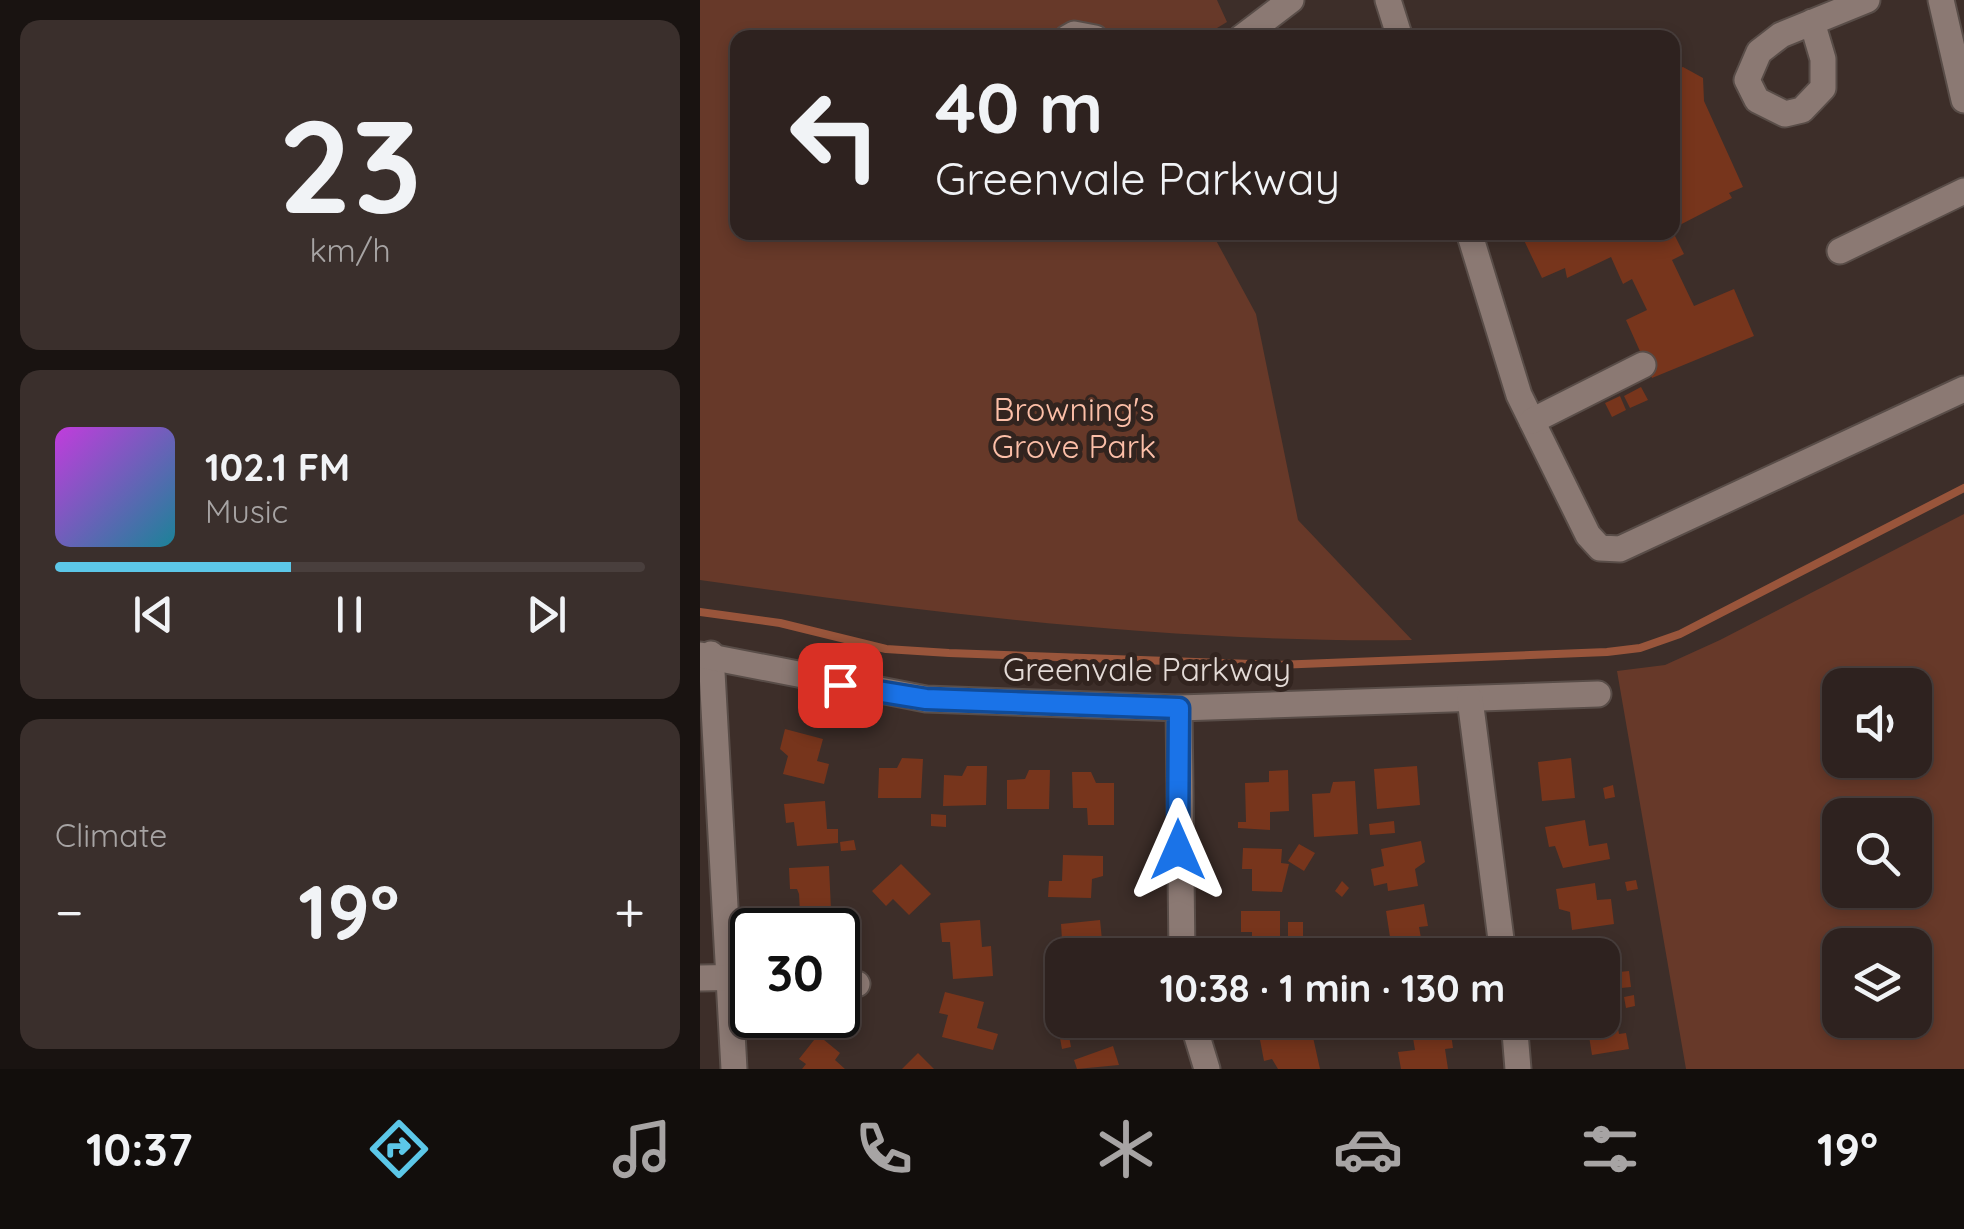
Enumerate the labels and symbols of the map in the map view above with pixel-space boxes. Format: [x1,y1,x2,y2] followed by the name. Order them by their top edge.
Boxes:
[992,389,1156,466] park label: Browning's Grove Park
[798,643,883,728] pin
[1003,649,1291,689] street label: Greenvale Parkway
[1126,798,1230,902] position arrow
[730,908,860,1038] speed limit sign: 30

